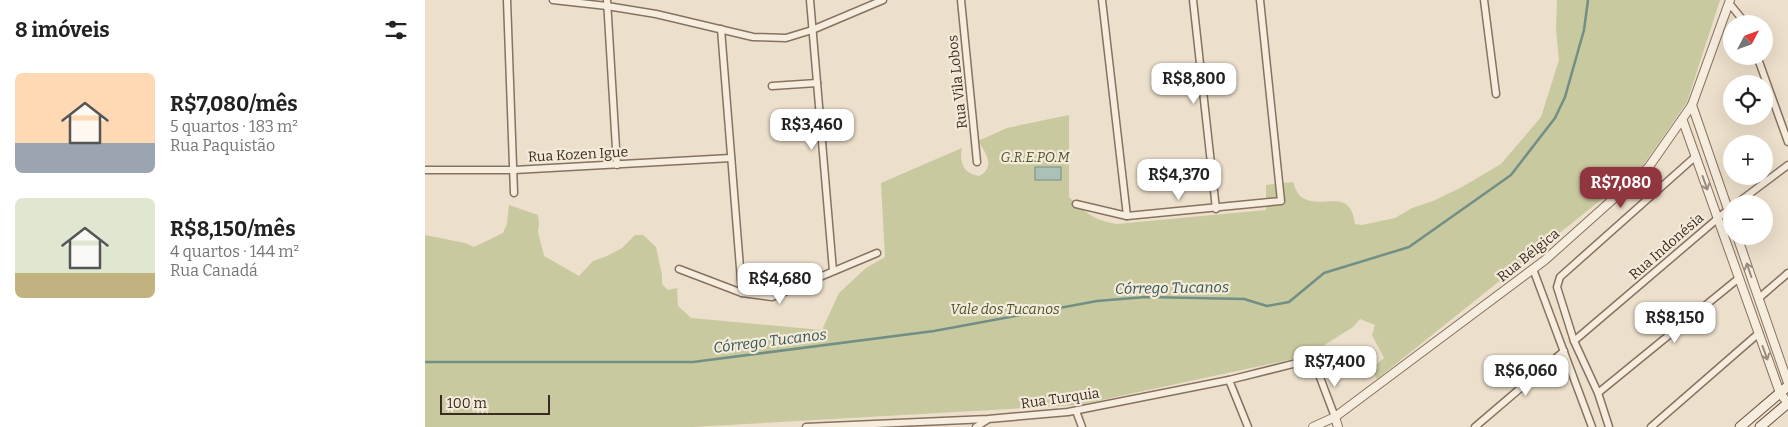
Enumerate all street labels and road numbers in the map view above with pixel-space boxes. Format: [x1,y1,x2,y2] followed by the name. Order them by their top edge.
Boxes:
[944,34,971,130] street label: Rua Vila Lobos
[527,143,629,166] street label: Rua Kozen Igue
[1626,209,1707,283] street label: Rua Indonésia
[1494,225,1563,286] street label: Rua Bélgica
[1020,385,1101,412] street label: Rua Turquia

